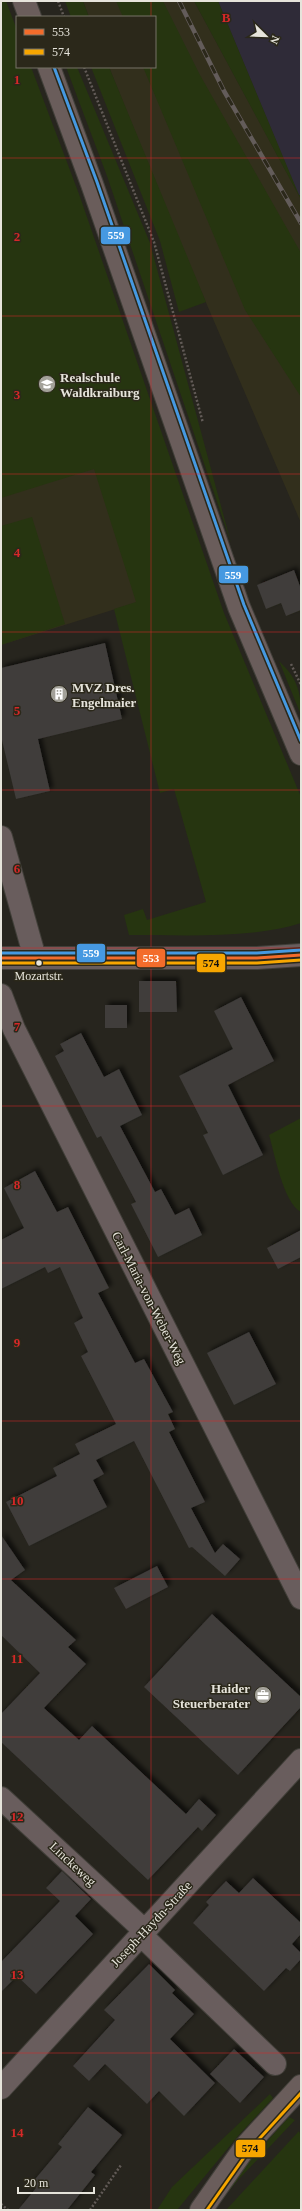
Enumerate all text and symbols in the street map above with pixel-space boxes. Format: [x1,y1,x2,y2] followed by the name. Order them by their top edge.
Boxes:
[222,10,231,25] text: B
[16,16,156,68] legend
[246,16,286,56] north arrow
[52,25,70,39] text: 553
[268,34,282,46] text: N
[52,45,70,59] text: 574
[14,72,20,87] text: 1
[100,226,131,245] line badge: 559
[14,229,20,244] text: 2
[108,229,125,241] text: 559
[60,370,140,400] place label: Realschule Waldkraiburg
[37,374,57,394] school or university icon: Realschule Waldkraiburg
[14,387,21,402] text: 3
[14,545,21,560] text: 4
[218,565,249,584] line badge: 559
[225,569,242,581] text: 559
[72,680,136,710] place label: MVZ Dres. Engelmaier
[49,684,69,704] building icon: MVZ Dres. Engelmaier
[14,703,21,718] text: 5
[14,861,21,876] text: 6
[76,943,106,963] line badge: 559
[83,947,100,959] text: 559
[136,948,166,968] line badge: 553
[143,952,160,964] text: 553
[196,953,226,973] line badge: 574
[203,957,220,969] text: 574
[34,958,44,968] marker: Mozartstr.
[15,969,64,983] place label: Mozartstr.
[14,1019,21,1034] text: 7
[14,1177,21,1192] text: 8
[109,1229,189,1367] street label: Carl-Maria-von-Weber-Weg
[14,1335,21,1350] text: 9
[11,1493,24,1508] text: 10
[11,1651,23,1666] text: 11
[173,1681,250,1711] place label: Haider Steuerberater
[253,1685,273,1705] office icon: Haider Steuerberater
[11,1809,24,1824] text: 12
[47,1839,100,1890] street label: Linckeweg
[107,1878,195,1970] street label: Joseph-Haydn-Straße
[11,1967,24,1982] text: 13
[11,2125,24,2140] text: 14
[235,2139,266,2158] line badge: 574
[242,2142,259,2154] text: 574
[18,2169,94,2195] scale bar
[24,2176,49,2190] text: 20 m

